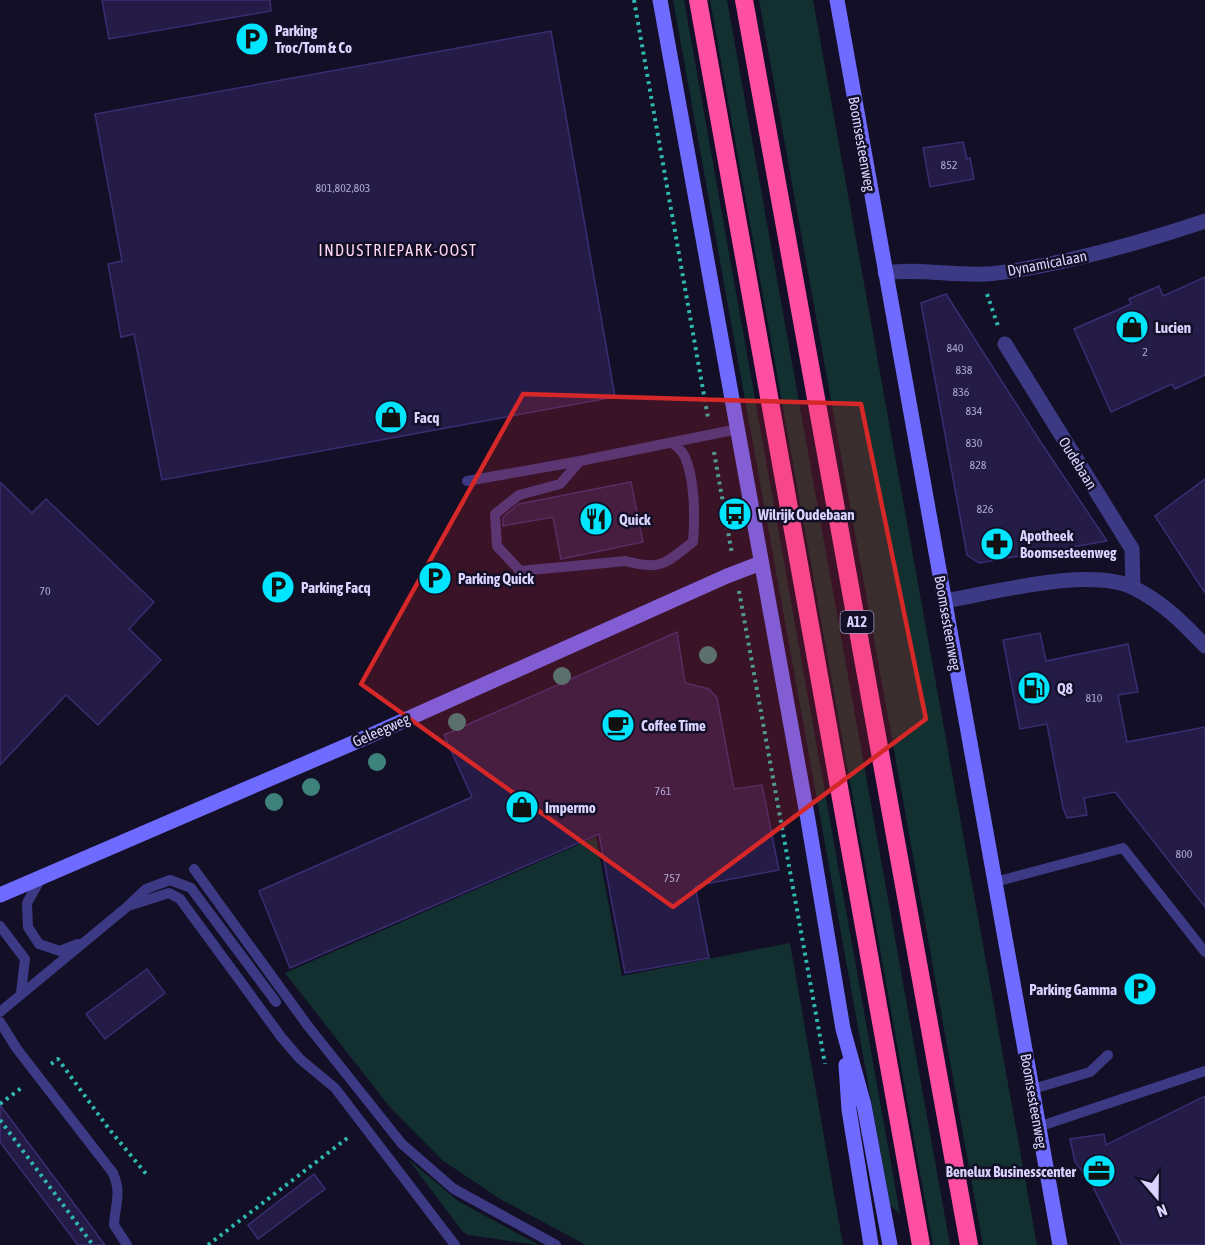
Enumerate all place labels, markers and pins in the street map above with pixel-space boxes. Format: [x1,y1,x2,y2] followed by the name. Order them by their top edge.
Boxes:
[234,21,270,57] parking icon: Parking Troc/Tom & Co
[275,22,352,56] place label: Parking Troc/Tom & Co
[1114,309,1150,345] shop icon: Lucien
[1155,319,1191,336] place label: Lucien
[373,399,409,435] shop icon: Facq
[414,409,439,426] place label: Facq
[717,496,753,532] bus stop icon: Wilrijk Oudebaan
[578,501,614,537] restaurant icon: Quick
[757,506,855,523] place label: Wilrijk Oudebaan
[619,511,651,528] place label: Quick
[979,526,1015,562] pharmacy icon: Apotheek Boomsesteenweg
[1019,527,1117,561] place label: Apotheek Boomsesteenweg
[417,560,453,596] parking icon: Parking Quick
[260,569,296,605] parking icon: Parking Facq
[458,570,534,587] place label: Parking Quick
[301,579,371,596] place label: Parking Facq
[1016,670,1052,706] fuel station icon: Q8
[1057,680,1073,697] place label: Q8
[600,707,636,743] cafe icon: Coffee Time
[641,717,706,734] place label: Coffee Time
[504,789,540,825] shop icon: Impermo
[545,799,596,816] place label: Impermo
[1122,971,1158,1007] parking icon: Parking Gamma
[1029,981,1117,998] place label: Parking Gamma
[1081,1153,1117,1189] office icon: Benelux Businesscenter
[946,1163,1077,1180] place label: Benelux Businesscenter

